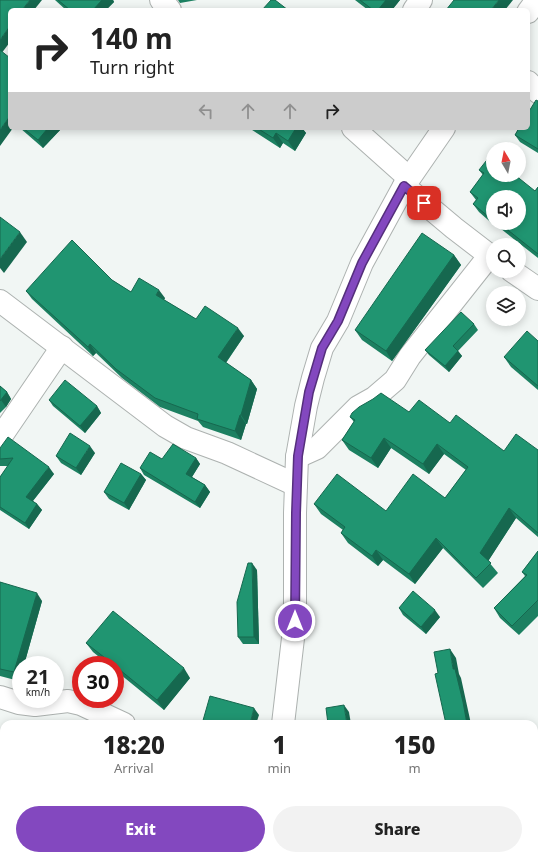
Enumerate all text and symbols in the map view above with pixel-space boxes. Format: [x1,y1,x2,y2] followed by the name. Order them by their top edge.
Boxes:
[90,19,173,57] text: 140 m
[24,24,76,76] icon: right
[90,55,174,79] text: Turn right
[195,100,217,122] icon: left
[237,100,259,122] icon: ahead
[279,100,301,122] icon: ahead
[321,100,343,122] icon: right
[486,142,526,182] north arrow
[486,142,526,326] map controls
[407,186,441,220] pin
[486,190,526,230] button: sound
[413,192,435,214] icon: arrive
[486,238,526,278] button: search
[486,286,526,326] button: layers
[274,600,316,642] position arrow
[72,656,124,708] speed limit sign: 30
[27,663,49,690] text: 21
[26,685,50,699] text: km/h
[103,728,165,761] text: 18:20
[272,728,286,761] text: 1
[394,728,435,761] text: 150
[114,759,154,777] text: Arrival
[268,759,291,777] text: min
[408,759,421,777] text: m
[16,806,265,852] button: Exit
[273,806,522,852] button: Share

